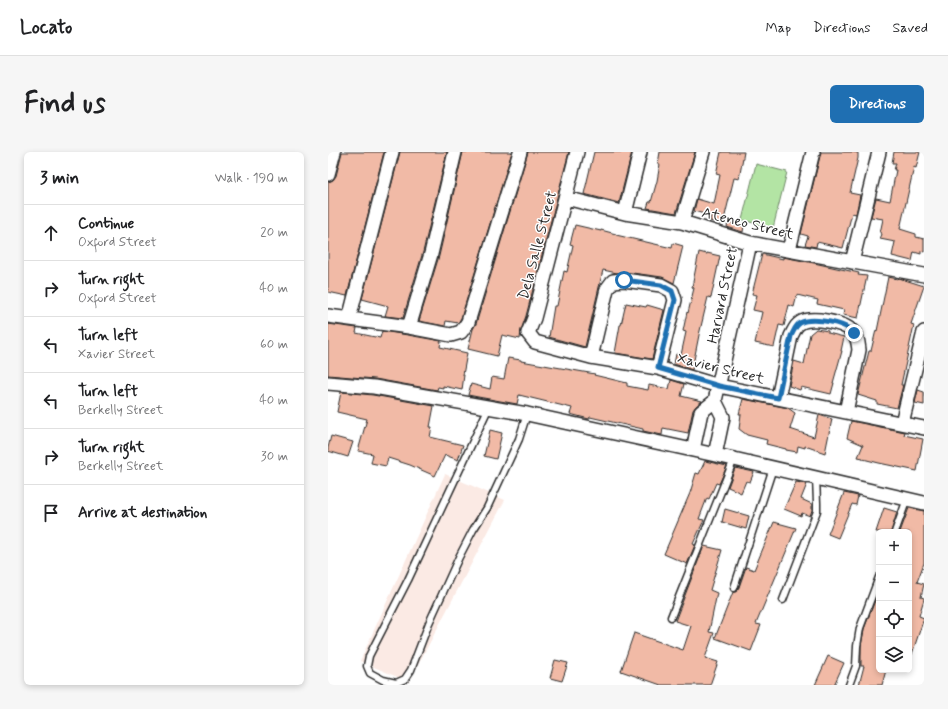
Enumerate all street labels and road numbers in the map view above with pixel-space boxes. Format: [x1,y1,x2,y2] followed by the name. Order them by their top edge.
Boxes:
[514,189,562,302] street label: Dela Salle Street
[700,203,796,245] street label: Ateneo Street
[703,245,743,346] street label: Harvard Street
[675,348,767,389] street label: Xavier Street

